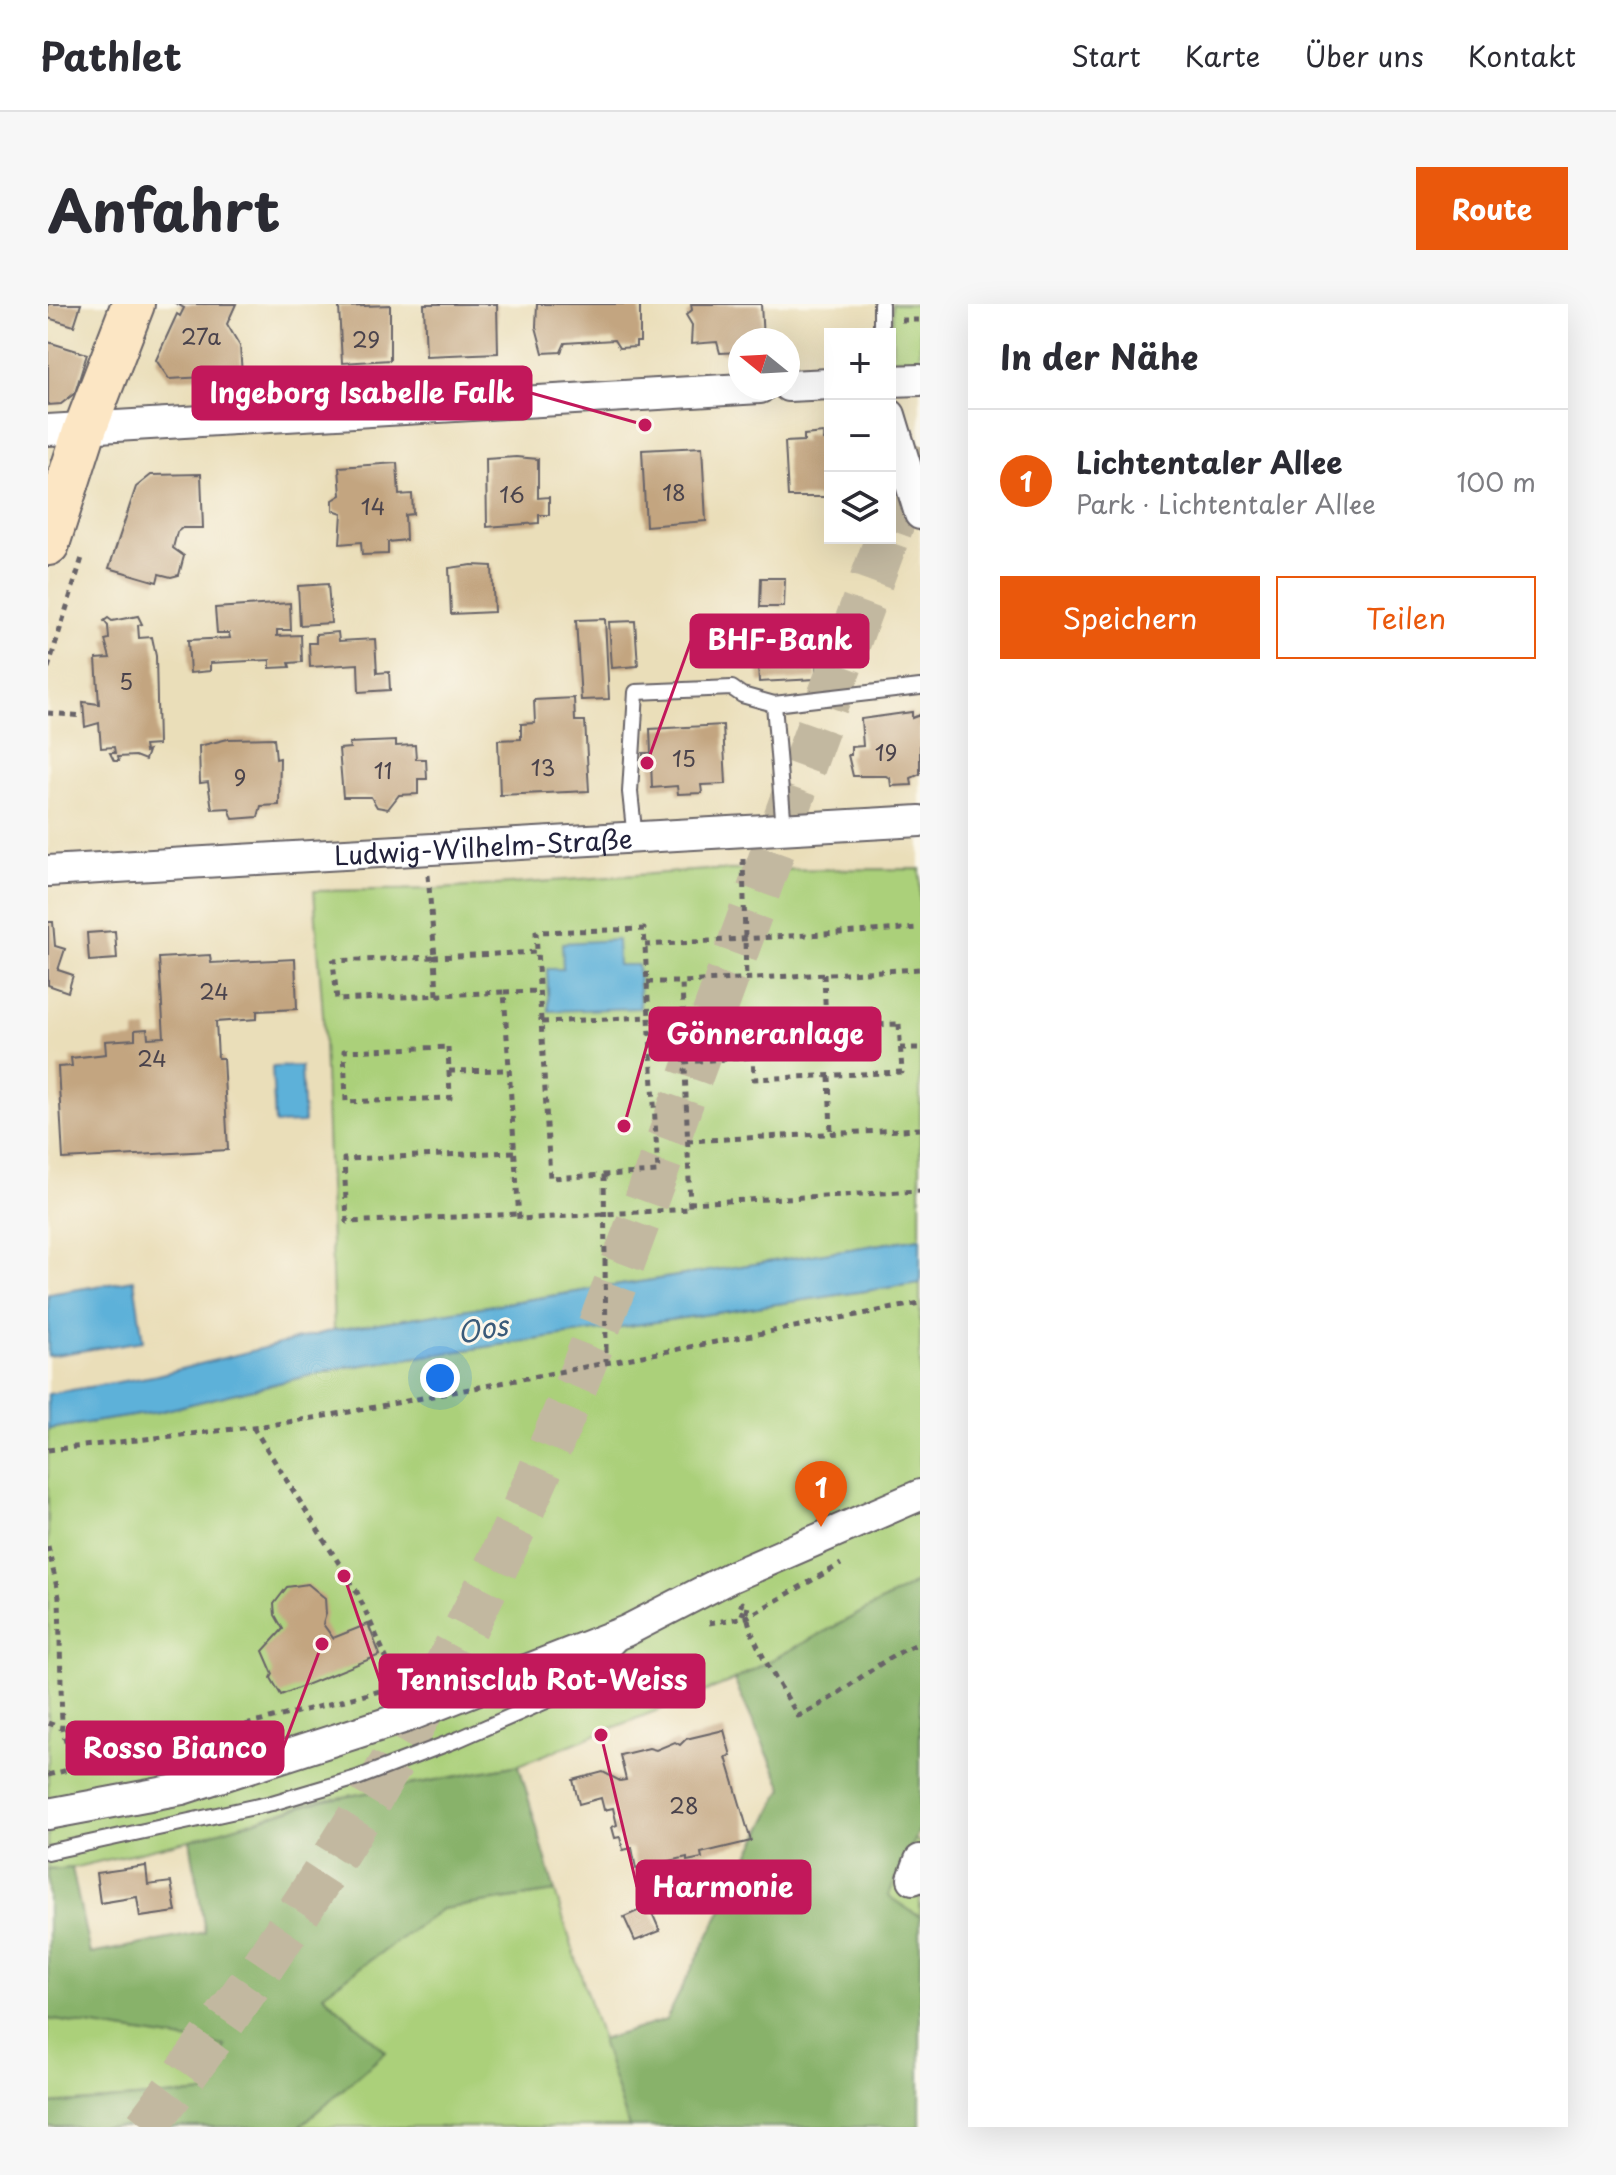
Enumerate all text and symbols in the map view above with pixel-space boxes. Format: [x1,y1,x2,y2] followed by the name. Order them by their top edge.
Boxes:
[40,27,182,84] text: Pathlet
[1071,34,1141,77] text: Start
[1185,34,1260,77] text: Karte
[1304,34,1424,77] text: Über uns
[1468,34,1576,77] text: Kontakt
[48,166,281,251] text: Anfahrt
[1416,167,1568,250] button: Route
[181,319,221,352] house number: 27a
[352,322,380,355] house number: 29
[728,328,800,400] north arrow
[824,328,896,544] map controls
[824,328,896,400] button: +
[1000,330,1198,382] text: In der Nähe
[193,367,531,419] callout: Ingeborg Isabelle Falk
[209,370,515,413] text: Ingeborg Isabelle Falk
[824,400,896,472] button: −
[1076,439,1343,484] text: Lichtentaler Allee
[1020,462,1032,501] text: 1
[1456,462,1536,501] text: 100 m
[824,472,896,544] button: layers
[662,475,686,508] house number: 18
[499,477,525,510] house number: 16
[1076,484,1376,523] text: Park · Lichtentaler Allee
[361,489,385,522] house number: 14
[1000,576,1260,659] button: Speichern
[1276,576,1536,659] button: Teilen
[691,615,868,667] callout: BHF-Bank
[707,617,853,660] text: BHF-Bank
[119,664,133,697] house number: 5
[875,735,897,768] house number: 19
[672,741,696,774] house number: 15
[531,750,555,783] house number: 13
[374,753,392,786] house number: 11
[234,760,246,793] house number: 9
[333,818,633,874] street label: Ludwig-Wilhelm-Straße
[199,974,229,1007] house number: 24
[650,1008,880,1060] callout: Gönneranlage
[666,1011,864,1054] text: Gönneranlage
[137,1041,167,1074] house number: 24
[453,1302,513,1354] water label: Oos
[420,1358,460,1398] your location
[795,1461,847,1527] pin: 1
[380,1655,704,1707] callout: Tennisclub Rot-Weiss
[396,1657,688,1700] text: Tennisclub Rot-Weiss
[67,1722,283,1774] callout: Rosso Bianco
[83,1725,267,1768] text: Rosso Bianco
[669,1788,699,1821] house number: 28
[637,1861,810,1913] callout: Harmonie
[653,1864,793,1907] text: Harmonie

